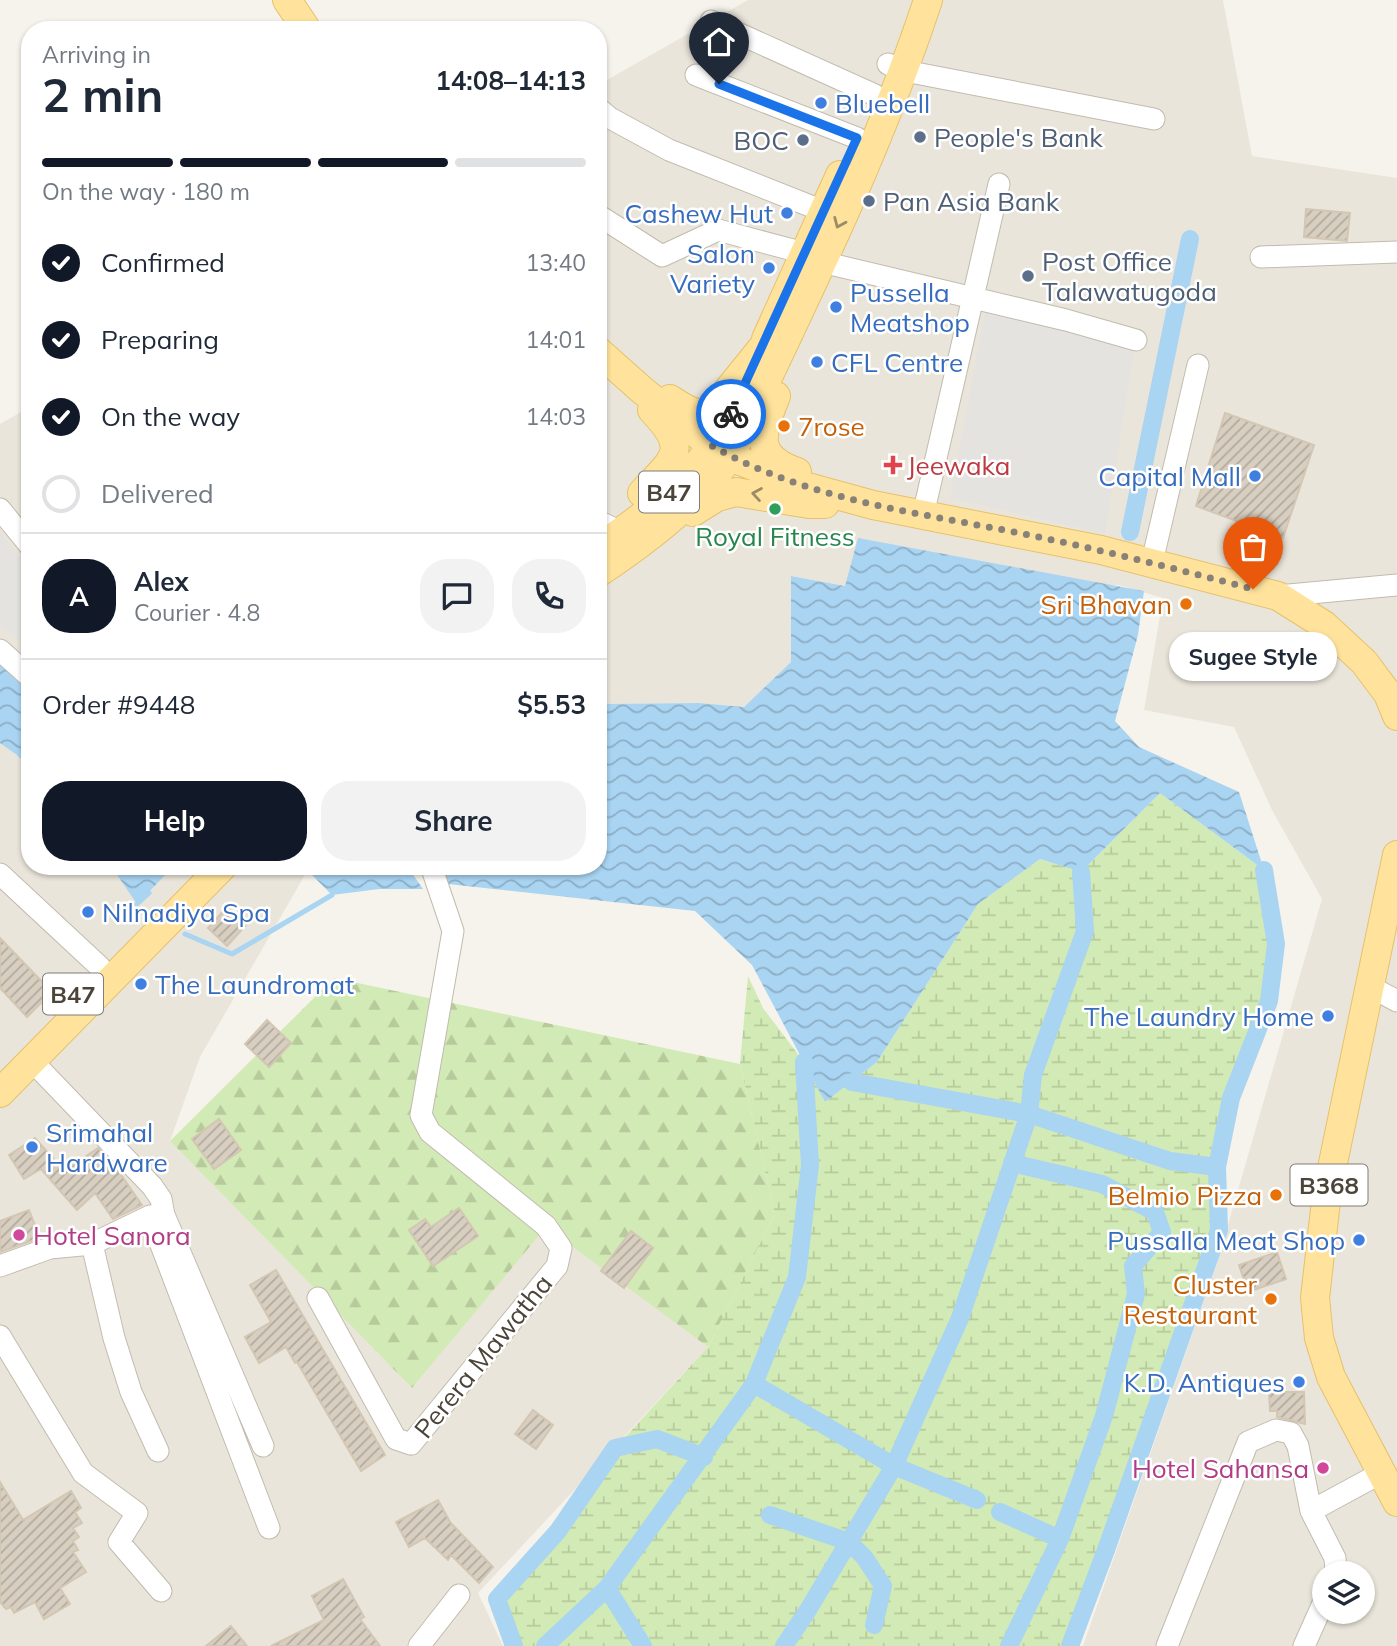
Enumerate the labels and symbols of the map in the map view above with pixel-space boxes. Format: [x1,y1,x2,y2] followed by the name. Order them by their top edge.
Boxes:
[689,12.0,749,84] pin
[835,87,930,120] place label: Bluebell
[813,95,829,111] marker: Bluebell
[934,121,1103,154] place label: People's Bank
[733,124,789,157] place label: BOC
[912,129,928,145] marker: People's Bank
[795,132,811,148] marker: BOC
[883,185,1060,218] place label: Pan Asia Bank
[861,193,877,209] marker: Pan Asia Bank
[625,197,773,230] place label: Cashew Hut
[779,205,795,221] marker: Cashew Hut
[833,215,847,228] one-way arrow
[670,237,755,300] place label: Salon Variety
[1042,245,1217,308] place label: Post Office Talawatugoda
[761,260,777,276] marker: Salon Variety
[1020,268,1036,284] marker: Post Office Talawatugoda
[850,276,970,339] place label: Pussella Meatshop
[828,299,844,315] marker: Pussella Meatshop
[831,346,963,379] place label: CFL Centre
[809,354,825,370] marker: CFL Centre
[696,379,766,449] courier
[798,410,865,443] place label: 7rose
[776,418,792,434] marker: 7rose
[907,449,1010,482] place label: Jeewaka
[885,457,901,473] marker: Jeewaka
[1098,460,1241,493] place label: Capital Mall
[1247,468,1263,484] marker: Capital Mall
[639,472,699,512] road number: B47
[751,487,763,502] one-way arrow
[767,501,783,517] marker: Royal Fitness
[1223,517,1283,589] pin
[695,520,855,553] place label: Royal Fitness
[1041,588,1172,621] place label: Sri Bhavan
[1178,596,1194,612] marker: Sri Bhavan
[1169,631,1337,680] callout: Sugee Style
[102,896,270,929] place label: Nilnadiya Spa
[80,904,96,920] marker: Nilnadiya Spa
[155,968,354,1001] place label: The Laundromat
[43,974,103,1014] road number: B47
[133,976,149,992] marker: The Laundromat
[1084,1000,1314,1033] place label: The Laundry Home
[1320,1008,1336,1024] marker: The Laundry Home
[46,1116,168,1179] place label: Srimahal Hardware
[24,1139,40,1155] marker: Srimahal Hardware
[1290,1164,1368,1205] road number: B368
[1108,1179,1262,1212] place label: Belmio Pizza
[1268,1187,1284,1203] marker: Belmio Pizza
[33,1219,191,1252] place label: Hotel Sanora
[1107,1224,1345,1257] place label: Pussalla Meat Shop
[11,1227,27,1243] marker: Hotel Sanora
[1351,1232,1367,1248] marker: Pussalla Meat Shop
[407,1267,559,1445] street label: Perera Mawatha
[1123,1268,1258,1331] place label: Cluster Restaurant
[1263,1291,1279,1307] marker: Cluster Restaurant
[1124,1366,1285,1399] place label: K.D. Antiques
[1291,1374,1307,1390] marker: K.D. Antiques
[1132,1452,1309,1485] place label: Hotel Sahansa
[1315,1460,1331,1476] marker: Hotel Sahansa

